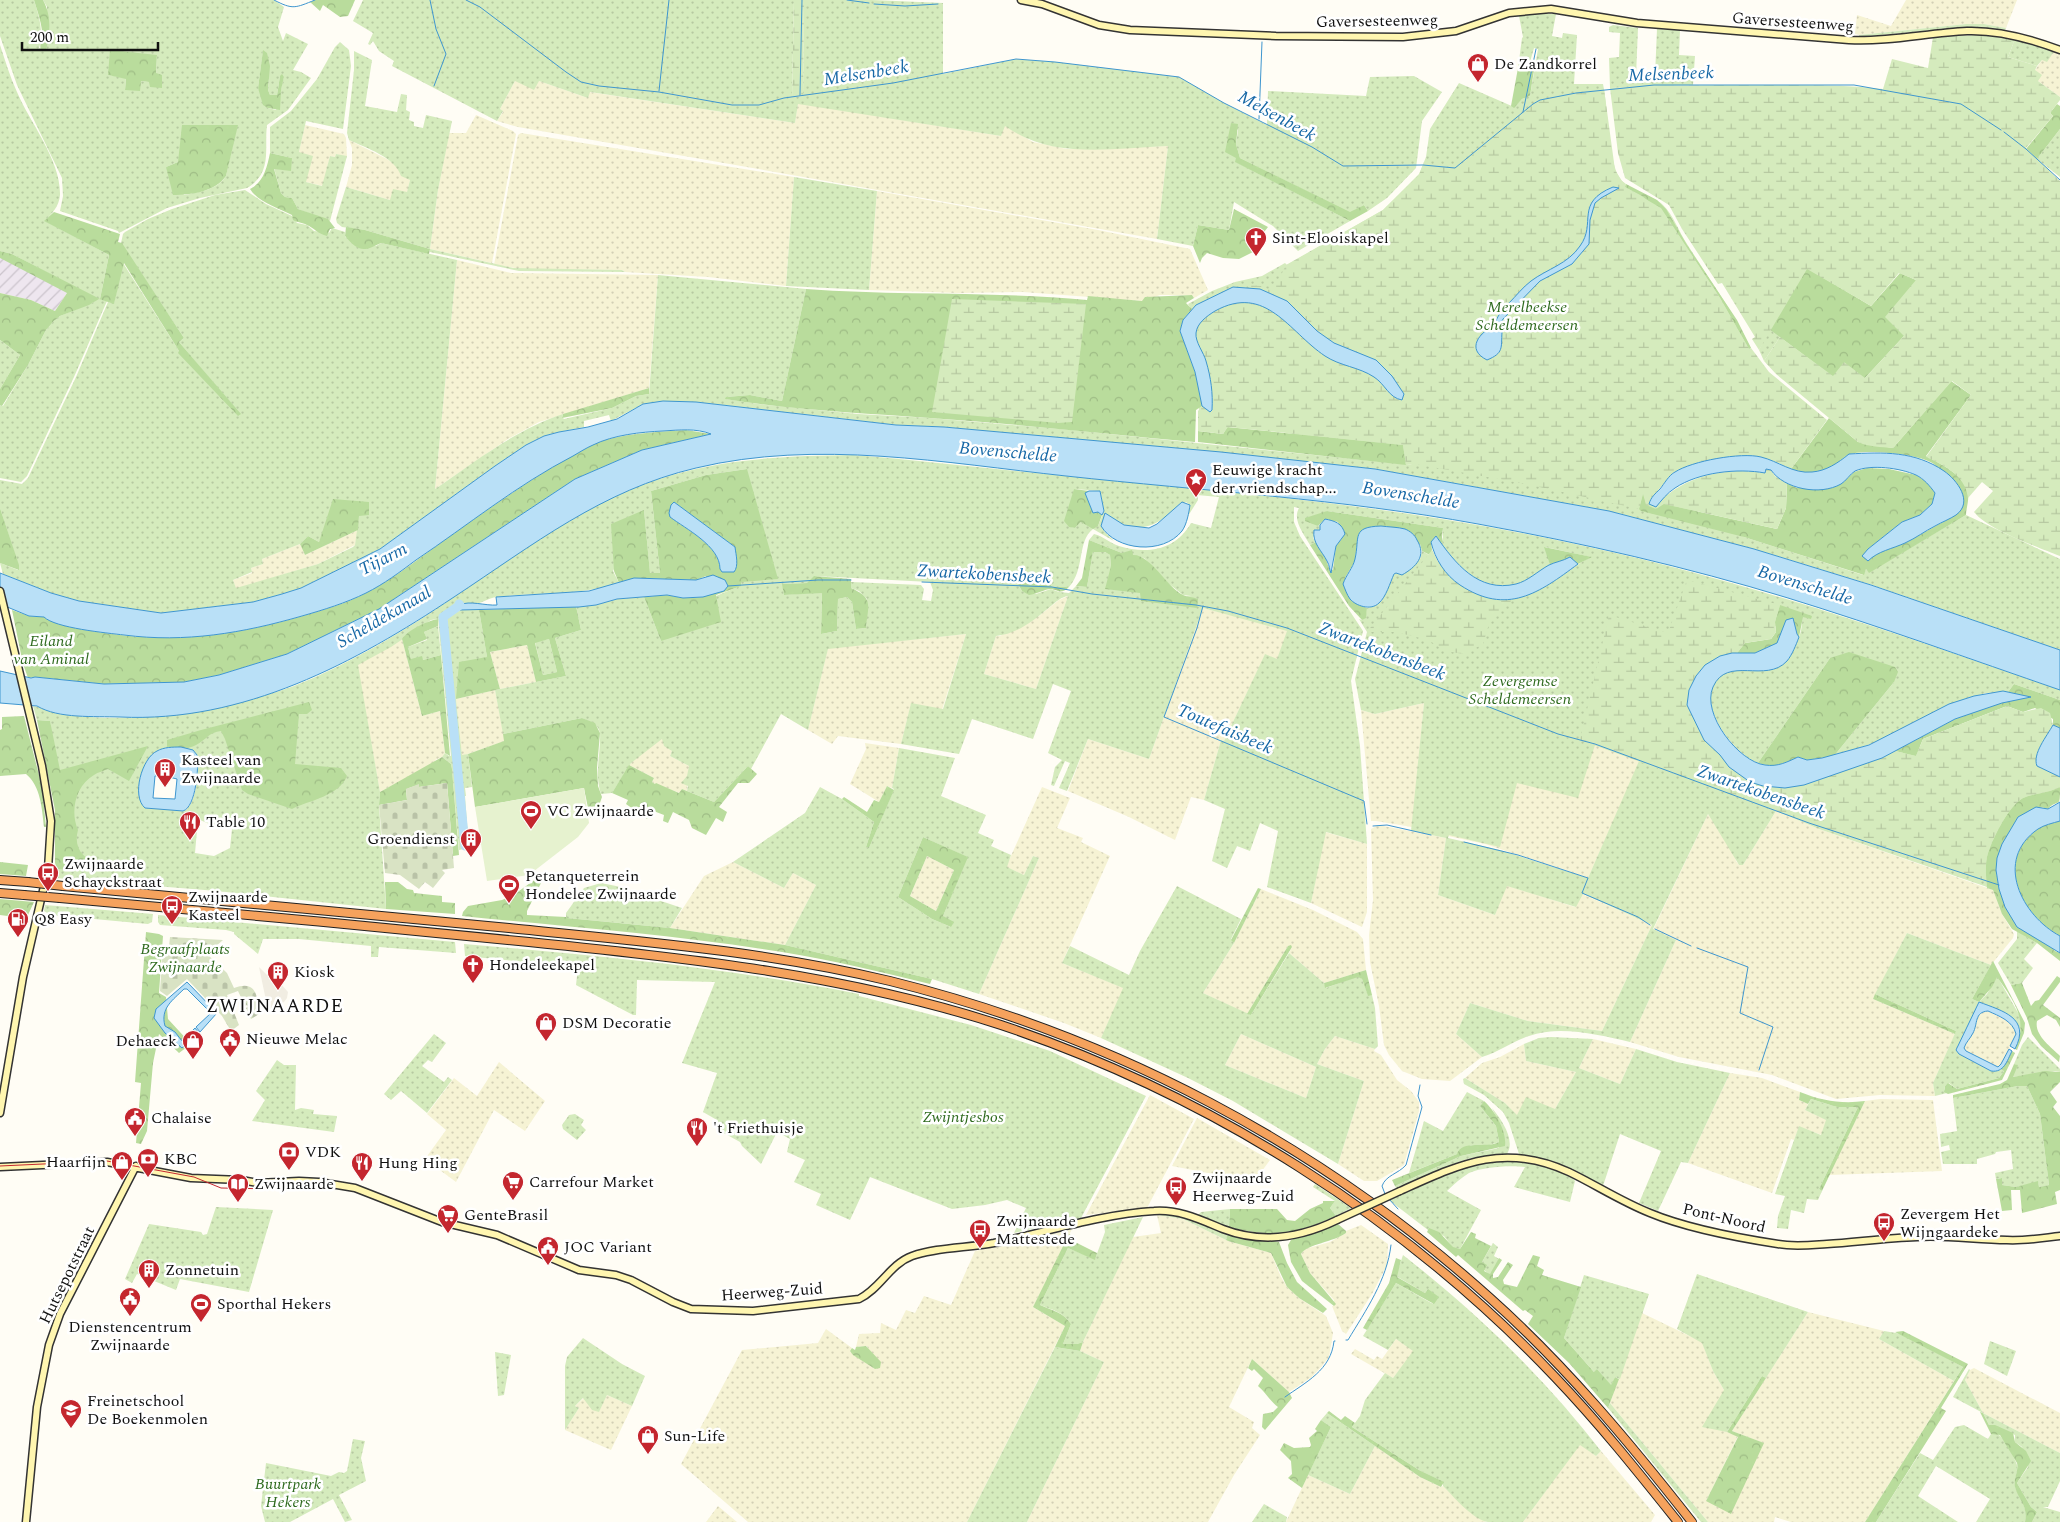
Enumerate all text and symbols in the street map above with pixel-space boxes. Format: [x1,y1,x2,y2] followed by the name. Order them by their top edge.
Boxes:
[1731,6,1855,38] street label: Gaversesteenweg
[1316,8,1438,34] street label: Gaversesteenweg
[22,20,159,52] scale bar
[30,26,69,49] text: 200 m
[1466,52,1490,83] shop icon: De Zandkorrel
[1494,52,1597,76] place label: De Zandkorrel
[822,53,911,93] water label: Melsenbeek
[1628,59,1715,89] water label: Melsenbeek
[1233,83,1322,149] water label: Melsenbeek
[1244,226,1268,257] church icon: Sint-Elooiskapel
[1272,226,1389,250] place label: Sint-Elooiskapel
[1476,295,1579,337] park label: Merelbeekse Scheldemeersen
[958,434,1058,470] water label: Bovenschelde
[1212,458,1337,500] place label: Eeuwige kracht der vriendschap...
[1184,467,1208,498] place icon: Eeuwige kracht der vriendschap...
[1360,474,1462,516] water label: Bovenschelde
[354,535,412,583] water label: Tijarm
[916,557,1052,591] water label: Zwartekobensbeek
[1754,558,1856,612] water label: Bovenschelde
[332,579,436,655] water label: Scheldekanaal
[1315,614,1450,688] water label: Zwartekobensbeek
[13,629,89,671] park label: Eiland van Aminal
[1469,669,1572,711] park label: Zevergemse Scheldemeersen
[1173,697,1278,762] water label: Toutefaisbeek
[181,748,261,790] place label: Kasteel van Zwijnaarde
[153,757,177,788] building icon: Kasteel van Zwijnaarde
[1693,757,1829,827] water label: Zwartekobensbeek
[519,799,543,830] sports icon: VC Zwijnaarde
[547,799,654,823] place label: VC Zwijnaarde
[178,810,202,841] restaurant icon: Table 10
[206,810,265,834] place label: Table 10
[367,827,455,851] place label: Groendienst
[459,827,483,858] building icon: Groendienst
[64,852,162,894] place label: Zwijnaarde Schayckstraat
[36,861,60,892] bus stop icon: Zwijnaarde Schayckstraat
[525,864,677,906] place label: Petanqueterrein Hondelee Zwijnaarde
[497,873,521,904] sports icon: Petanqueterrein Hondelee Zwijnaarde
[188,885,268,927] place label: Zwijnaarde Kasteel
[160,894,184,925] bus stop icon: Zwijnaarde Kasteel
[6,907,30,938] fuel station icon: Q8 Easy
[34,907,93,931] place label: Q8 Easy
[140,937,230,979] park label: Begraafplaats Zwijnaarde
[461,953,485,984] church icon: Hondeleekapel
[489,953,595,977] place label: Hondeleekapel
[266,960,290,991] building icon: Kiosk
[294,960,335,984] place label: Kiosk
[206,992,344,1021] district label: ZWIJNAARDE
[534,1011,558,1042] shop icon: DSM Decoratie
[562,1011,671,1035] place label: DSM Decoratie
[218,1027,242,1058] public building icon: Nieuwe Melac
[246,1027,348,1051] place label: Nieuwe Melac
[115,1029,177,1053] place label: Dehaeck
[181,1029,205,1060] shop icon: Dehaeck
[922,1105,1004,1129] park label: Zwijntjesbos
[123,1106,147,1137] public building icon: Chalaise
[151,1106,212,1130] place label: Chalaise
[685,1116,709,1147] restaurant icon: 't Friethuisje
[713,1116,804,1140] place label: 't Friethuisje
[277,1140,301,1171] bank icon: VDK
[305,1140,341,1164] place label: VDK
[136,1147,160,1178] bank icon: KBC
[164,1147,198,1171] place label: KBC
[46,1150,106,1174] place label: Haarfijn
[110,1150,134,1181] shop icon: Haarfijn
[350,1151,374,1182] restaurant icon: Hung Hing
[378,1151,458,1175] place label: Hung Hing
[1192,1166,1294,1208] place label: Zwijnaarde Heerweg-Zuid
[501,1170,525,1201] supermarket icon: Carrefour Market
[529,1170,654,1194] place label: Carrefour Market
[226,1172,250,1203] library icon: Zwijnaarde
[254,1172,334,1196] place label: Zwijnaarde
[1164,1175,1188,1206] bus stop icon: Zwijnaarde Heerweg-Zuid
[1680,1197,1768,1239] street label: Pont-Noord
[1900,1202,2000,1244] place label: Zevergem Het Wijngaardeke
[436,1203,460,1234] supermarket icon: GenteBrasil
[464,1203,548,1227] place label: GenteBrasil
[996,1209,1076,1251] place label: Zwijnaarde Mattestede
[1872,1211,1896,1242] bus stop icon: Zevergem Het Wijngaardeke
[968,1218,992,1249] bus stop icon: Zwijnaarde Mattestede
[33,1222,101,1328] street label: Hutsepotstraat
[536,1235,560,1266] public building icon: JOC Variant
[564,1235,652,1259] place label: JOC Variant
[137,1258,161,1289] building icon: Zonnetuin
[165,1258,239,1282] place label: Zonnetuin
[720,1276,824,1308] street label: Heerweg-Zuid
[118,1286,142,1317] public building icon: Dienstencentrum Zwijnaarde
[189,1292,213,1323] sports icon: Sporthal Hekers
[217,1292,331,1316] place label: Sporthal Hekers
[68,1315,192,1357] place label: Dienstencentrum Zwijnaarde
[87,1389,208,1431] place label: Freinetschool De Boekenmolen
[59,1398,83,1429] school or university icon: Freinetschool De Boekenmolen
[636,1424,660,1455] shop icon: Sun-Life
[664,1424,725,1448] place label: Sun-Life
[255,1472,322,1514] park label: Buurtpark Hekers

